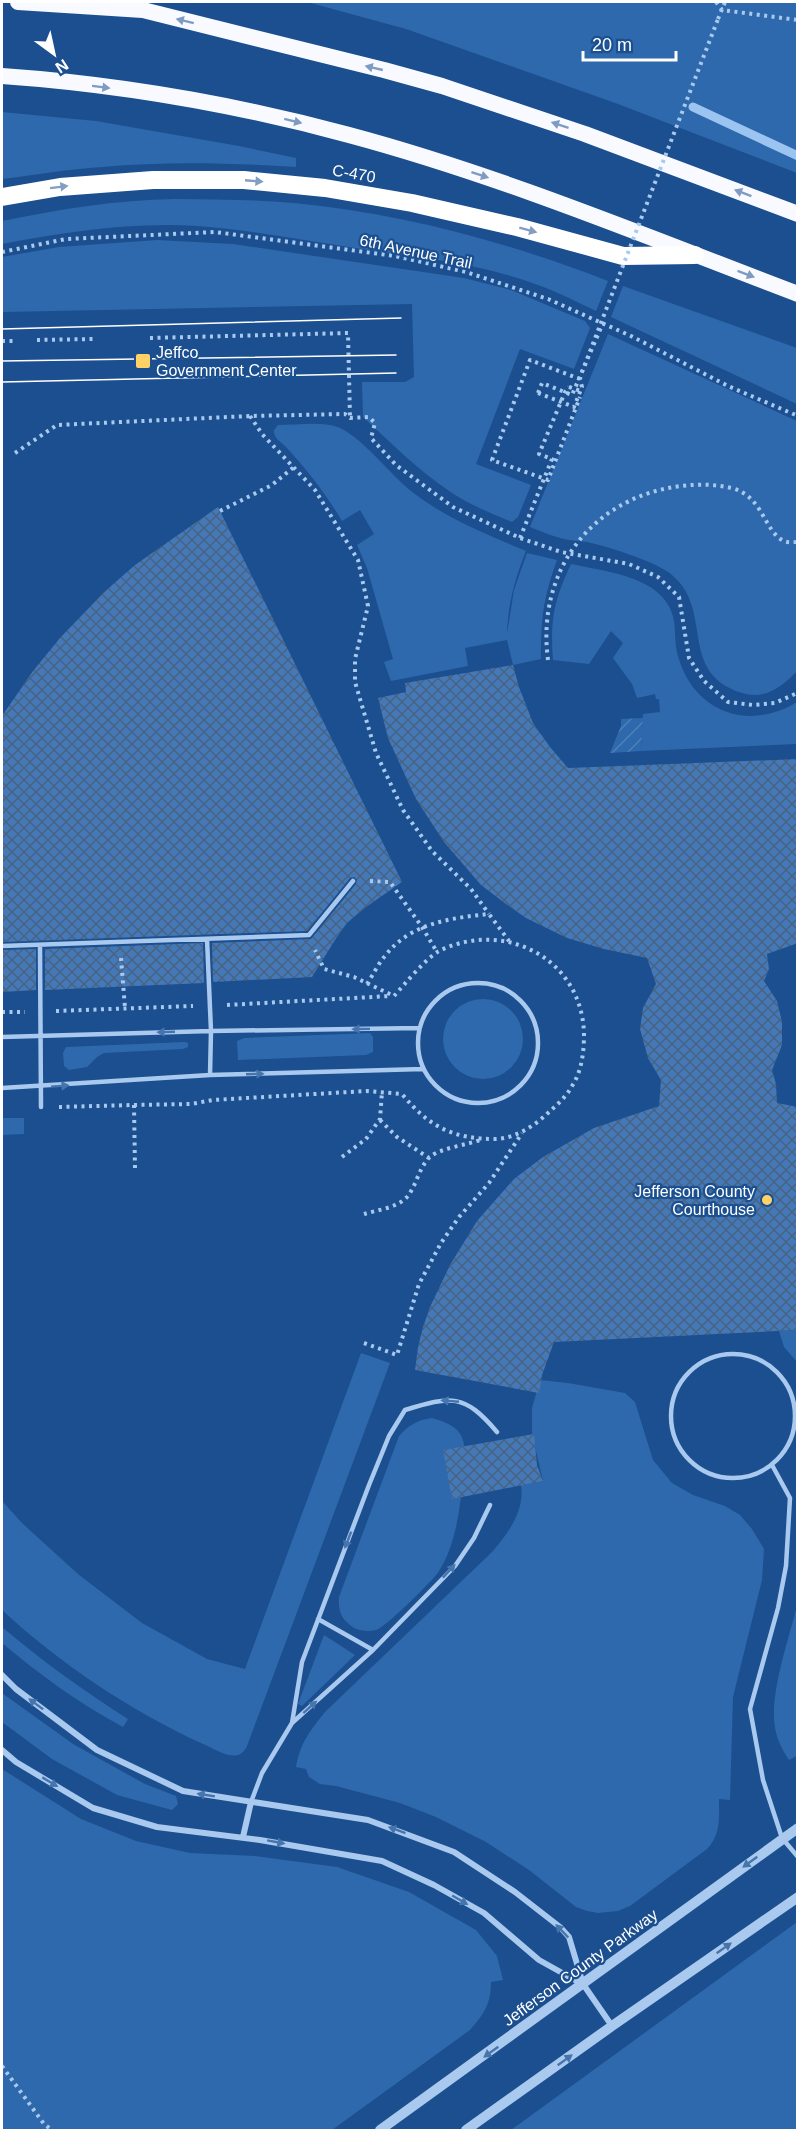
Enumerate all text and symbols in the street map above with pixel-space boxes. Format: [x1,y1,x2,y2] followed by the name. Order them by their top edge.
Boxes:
[175,16,193,25] one-way arrow
[24,24,84,84] north arrow
[583,24,676,62] scale bar
[592,35,632,55] text: 20 m
[52,56,71,76] text: N
[365,62,383,72] one-way arrow
[92,82,111,92] one-way arrow
[284,117,302,127] one-way arrow
[551,120,569,130] one-way arrow
[331,161,377,186] street label: C-470
[472,171,490,181] one-way arrow
[244,176,263,186] one-way arrow
[50,183,69,192] one-way arrow
[734,188,752,197] one-way arrow
[519,226,537,235] one-way arrow
[358,231,474,272] street label: 6th Avenue Trail
[737,270,755,280] one-way arrow
[156,344,297,379] place label: Jeffco Government Center
[134,352,152,370] marker: Jeffco Government Center
[351,1024,370,1034] one-way arrow
[156,1027,175,1037] one-way arrow
[245,1069,264,1078] one-way arrow
[50,1081,69,1090] one-way arrow
[634,1183,755,1218] place label: Jefferson County Courthouse
[760,1193,774,1207] marker: Jefferson County Courthouse
[441,1396,460,1406] one-way arrow
[343,1531,352,1549] one-way arrow
[442,1565,456,1579] one-way arrow
[28,1698,44,1710] one-way arrow
[302,1701,317,1714] one-way arrow
[42,1777,58,1788] one-way arrow
[196,1790,215,1799] one-way arrow
[388,1825,406,1835] one-way arrow
[267,1838,286,1847] one-way arrow
[742,1855,757,1867] one-way arrow
[452,1894,468,1905] one-way arrow
[500,1906,661,2029] street label: Jefferson County Parkway
[555,1923,569,1938] one-way arrow
[716,1942,732,1954] one-way arrow
[483,2045,498,2057] one-way arrow
[556,2054,572,2066] one-way arrow

